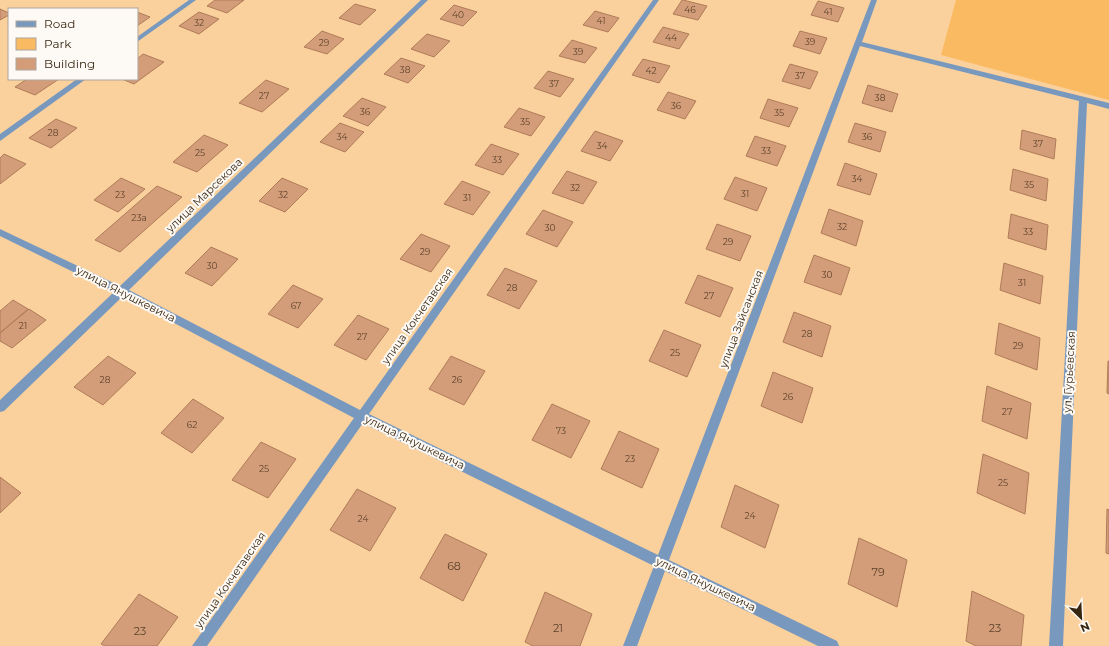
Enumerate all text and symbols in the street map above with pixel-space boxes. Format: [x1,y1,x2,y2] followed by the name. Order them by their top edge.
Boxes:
[684,4,696,15] house number: 46
[824,6,832,17] house number: 41
[8,8,138,80] legend
[452,9,464,20] house number: 40
[597,15,605,26] house number: 41
[44,16,75,31] text: Road
[194,17,204,28] house number: 32
[665,32,677,43] house number: 44
[44,36,72,51] text: Park
[805,36,816,47] house number: 39
[319,37,330,48] house number: 29
[573,46,584,57] house number: 39
[44,56,95,71] text: Building
[400,64,411,75] house number: 38
[645,65,657,76] house number: 42
[795,70,805,81] house number: 37
[549,78,559,89] house number: 37
[259,90,269,101] house number: 27
[875,92,886,103] house number: 38
[671,100,682,111] house number: 36
[360,106,371,117] house number: 36
[774,107,784,118] house number: 35
[520,116,530,127] house number: 35
[48,127,59,138] house number: 28
[336,131,348,142] house number: 34
[862,131,873,142] house number: 36
[1033,138,1043,149] house number: 37
[596,140,608,151] house number: 34
[761,145,771,156] house number: 33
[195,147,205,158] house number: 25
[492,154,502,165] house number: 33
[162,155,245,236] street label: улица Марсекова
[851,173,863,184] house number: 34
[1024,179,1034,190] house number: 35
[570,182,580,193] house number: 32
[741,188,749,199] house number: 31
[115,189,125,200] house number: 23
[278,189,288,200] house number: 32
[463,192,471,203] house number: 31
[131,212,147,223] house number: 23а
[837,221,847,232] house number: 32
[544,222,556,233] house number: 30
[1023,226,1033,237] house number: 33
[723,236,734,247] house number: 29
[420,246,431,257] house number: 29
[206,260,218,271] house number: 30
[73,262,178,325] street label: улица Янушкевича
[378,265,456,368] street label: улица Кокчетавская
[716,268,766,371] street label: улица Зайсанская
[821,269,833,280] house number: 30
[1018,277,1026,288] house number: 31
[507,282,518,293] house number: 28
[704,290,714,301] house number: 27
[291,300,301,311] house number: 67
[19,320,27,331] house number: 21
[802,328,813,339] house number: 28
[357,331,367,342] house number: 27
[1060,331,1078,414] street label: ул. Гурьевская
[1013,340,1024,351] house number: 29
[670,347,680,358] house number: 25
[100,374,111,385] house number: 28
[452,374,463,385] house number: 26
[783,391,794,402] house number: 26
[1002,406,1012,417] house number: 27
[362,411,467,472] street label: улица Янушкевича
[187,419,197,430] house number: 62
[556,425,566,436] house number: 73
[625,453,635,464] house number: 23
[259,463,269,474] house number: 25
[998,477,1008,488] house number: 25
[745,510,755,521] house number: 24
[358,513,368,524] house number: 24
[191,529,269,632] street label: улица Кокчетавская
[653,553,758,614] street label: улица Янушкевича
[447,559,461,573] house number: 68
[871,565,885,579] house number: 79
[1061,598,1101,638] north arrow
[1078,619,1092,635] text: N
[553,621,563,635] house number: 21
[989,621,1001,635] house number: 23
[134,624,146,638] house number: 23

